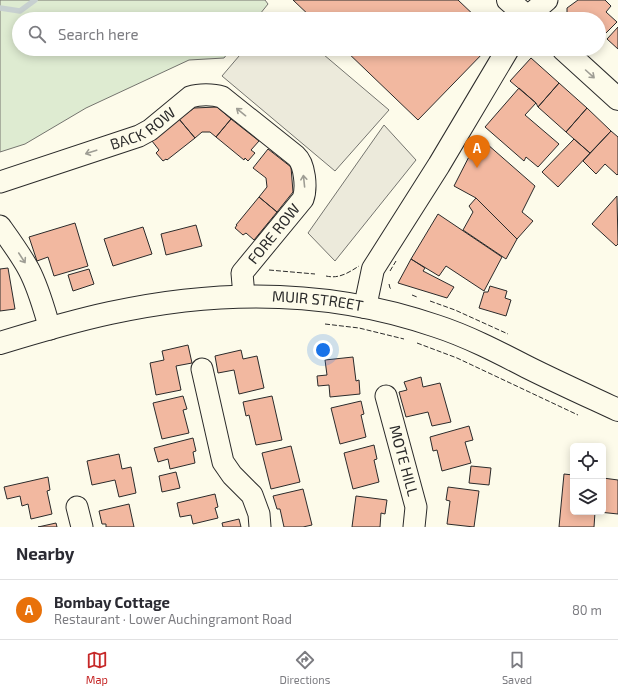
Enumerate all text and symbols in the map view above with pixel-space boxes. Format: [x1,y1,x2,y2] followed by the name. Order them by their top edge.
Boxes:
[12,12,606,56] search box
[26,23,48,45] icon: search
[58,25,139,43] text: Search here
[585,69,595,78] one-way arrow
[108,103,179,153] street label: BACK ROW
[236,107,247,116] one-way arrow
[464,135,490,168] pin: A
[85,149,97,157] one-way arrow
[300,175,308,188] one-way arrow
[243,200,303,267] street label: FORE ROW
[18,252,26,263] one-way arrow
[272,287,365,314] street label: MUIR STREET
[313,340,333,360] your location
[386,423,423,498] street label: MOTE HILL
[570,443,606,515] map controls
[570,443,606,479] button: locate
[570,479,606,515] button: layers
[16,543,74,563] text: Nearby
[54,593,170,611] text: Bombay Cottage
[25,602,33,618] text: A
[572,602,602,618] text: 80 m
[54,611,292,627] text: Restaurant · Lower Auchingramont Road
[86,649,108,686] tab: Map
[280,649,330,686] tab: Directions
[502,649,532,686] tab: Saved

